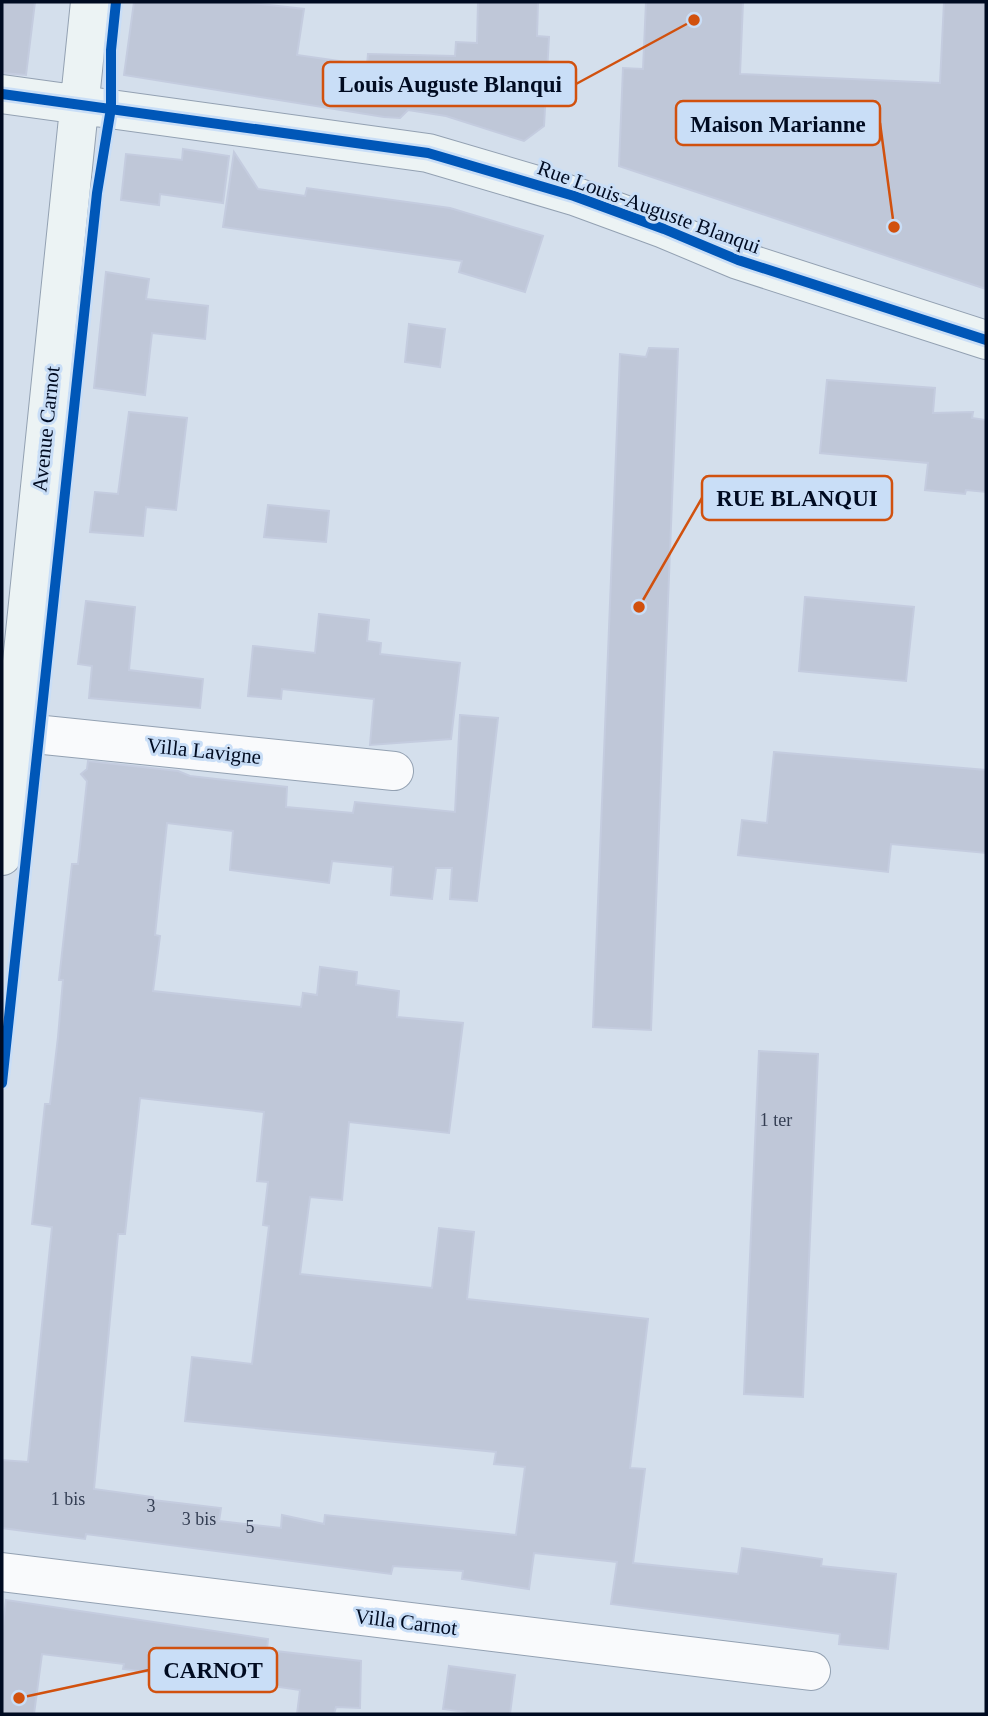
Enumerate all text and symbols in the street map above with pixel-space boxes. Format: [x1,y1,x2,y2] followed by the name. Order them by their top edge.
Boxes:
[323,62,576,106] callout: Louis Auguste Blanqui
[338,72,562,97] text: Louis Auguste Blanqui
[676,101,880,145] callout: Maison Marianne
[690,112,866,137] text: Maison Marianne
[534,155,764,259] street label: Rue Louis-Auguste Blanqui
[27,365,65,493] street label: Avenue Carnot
[702,476,892,520] callout: RUE BLANQUI
[716,486,878,511] text: RUE BLANQUI
[146,733,262,769] street label: Villa Lavigne
[760,1110,792,1130] house number: 1 ter
[51,1489,85,1509] house number: 1 bis
[147,1496,156,1516] house number: 3
[182,1509,216,1529] house number: 3 bis
[246,1517,255,1537] house number: 5
[353,1604,459,1640] street label: Villa Carnot
[149,1648,277,1692] callout: CARNOT
[163,1658,263,1683] text: CARNOT

